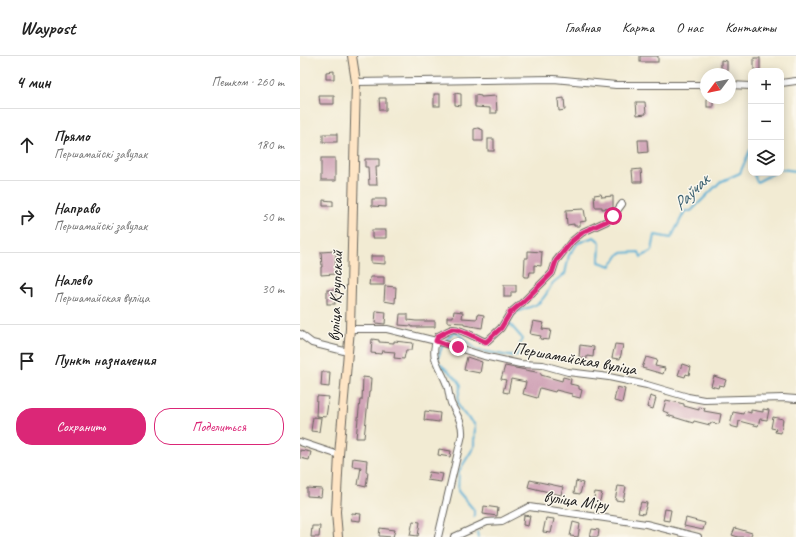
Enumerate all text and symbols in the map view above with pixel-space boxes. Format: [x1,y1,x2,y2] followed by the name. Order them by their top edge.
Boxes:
[20,16,75,40] text: Waypost
[565,19,600,36] text: Главная
[622,19,654,36] text: Карта
[676,19,703,36] text: О нас
[725,19,776,36] text: Контакты
[700,68,736,104] north arrow
[748,68,784,176] map controls
[748,68,784,104] button: +
[16,72,51,93] text: 4 мин
[211,74,284,90] text: Пешком · 260 m
[748,104,784,140] button: −
[54,127,90,146] text: Прямо
[16,134,38,156] icon: ahead
[256,137,284,153] text: 180 m
[748,140,784,176] button: layers
[54,146,147,162] text: Першамайскі завулак
[668,167,716,215] water label: Раўчак
[54,199,100,218] text: Направо
[16,206,38,228] icon: right
[604,207,622,225] route start
[262,209,284,225] text: 50 m
[54,218,147,234] text: Першамайскі завулак
[323,249,348,342] street label: вуліца Крупскай
[54,271,92,290] text: Налево
[16,278,38,300] icon: left
[262,281,284,297] text: 30 m
[54,290,149,306] text: Першамайская вуліца
[512,337,640,380] street label: Першамайская вуліца
[449,338,467,356] route end
[16,350,38,372] icon: arrive
[54,351,156,370] text: Пункт назначения
[16,408,146,445] button: Сохранить
[154,408,284,445] button: Поделиться
[542,486,611,516] street label: вуліца Міру

